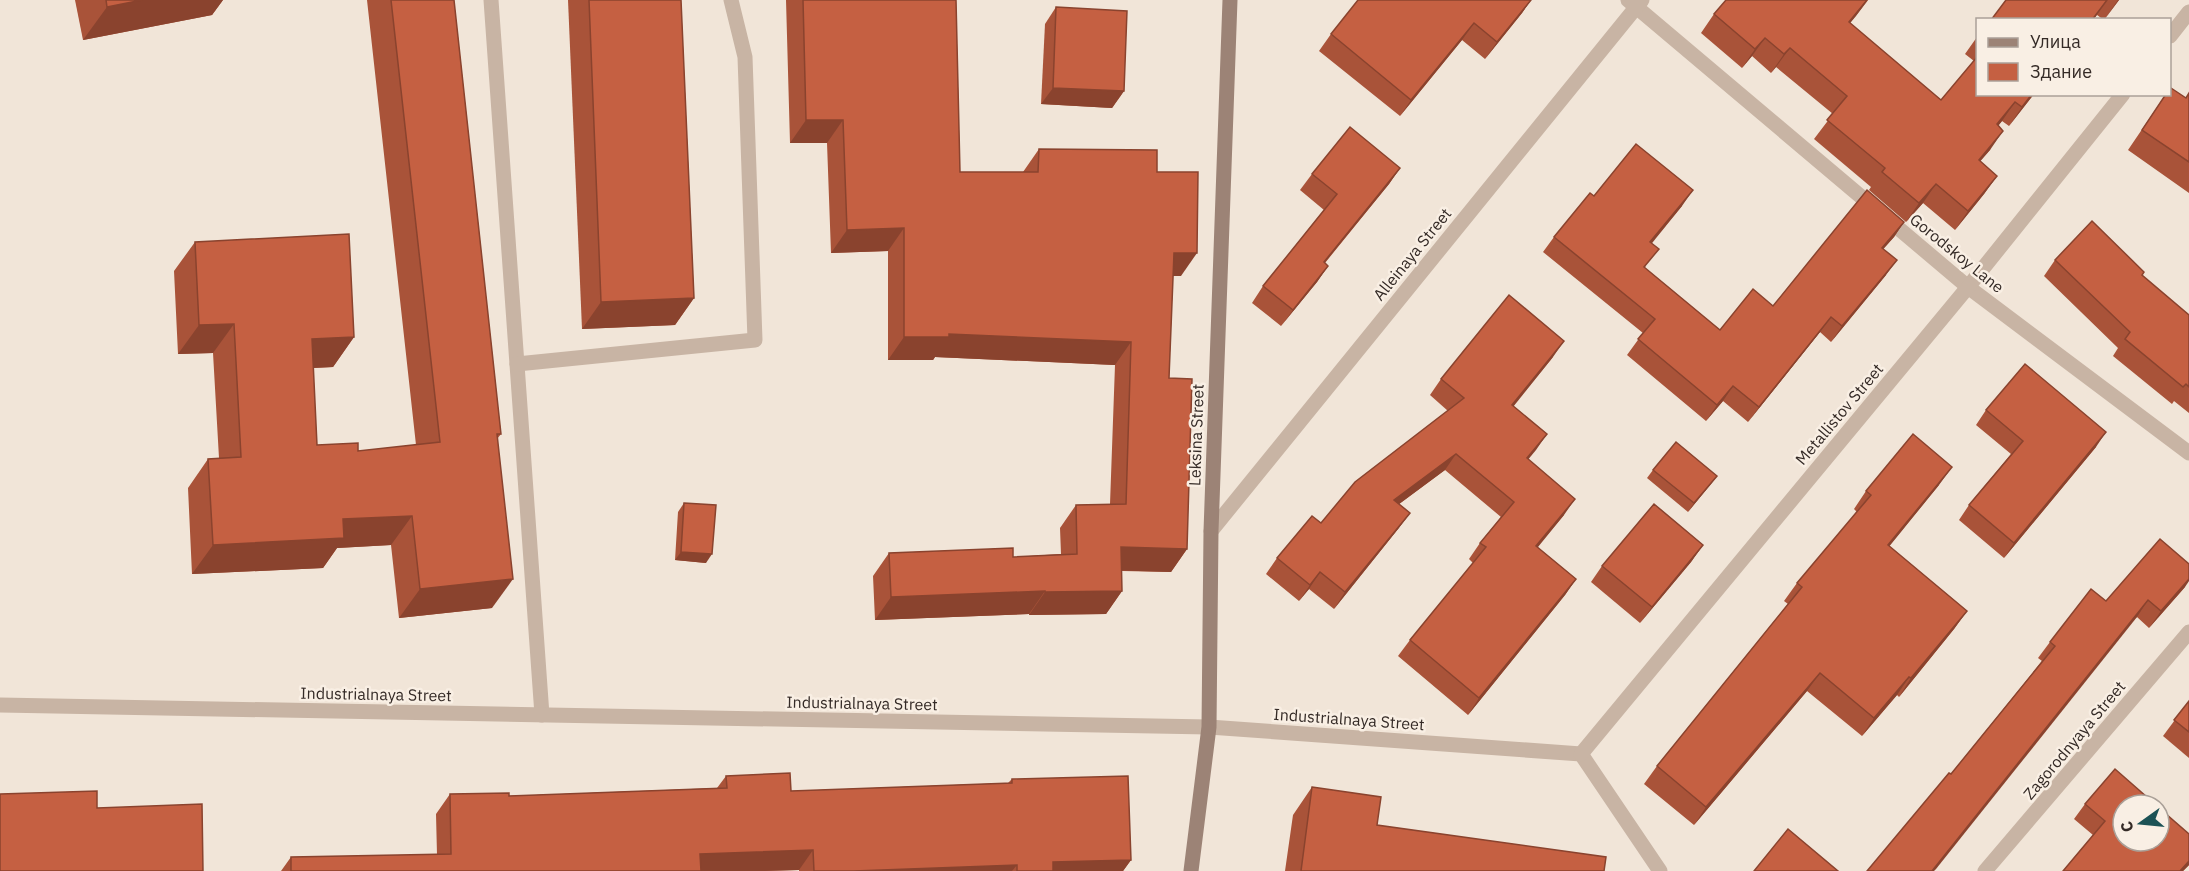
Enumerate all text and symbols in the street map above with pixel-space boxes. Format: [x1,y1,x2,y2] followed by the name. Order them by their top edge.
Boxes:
[1976,18,2171,96] legend
[2030,30,2081,53] text: Улица
[2030,60,2092,83] text: Здание
[1369,204,1455,304] street label: Alleinaya Street
[1906,209,2008,297] street label: Gorodskoy Lane
[1791,359,1887,469] street label: Metallistov Street
[1184,384,1208,486] street label: Leksina Street
[2019,677,2129,803] street label: Zagorodnyaya Street
[300,683,452,705] street label: Industrialnaya Street
[786,692,938,714] street label: Industrialnaya Street
[1273,704,1425,734] street label: Industrialnaya Street
[2111,793,2171,853] north arrow
[2116,819,2138,835] text: С

